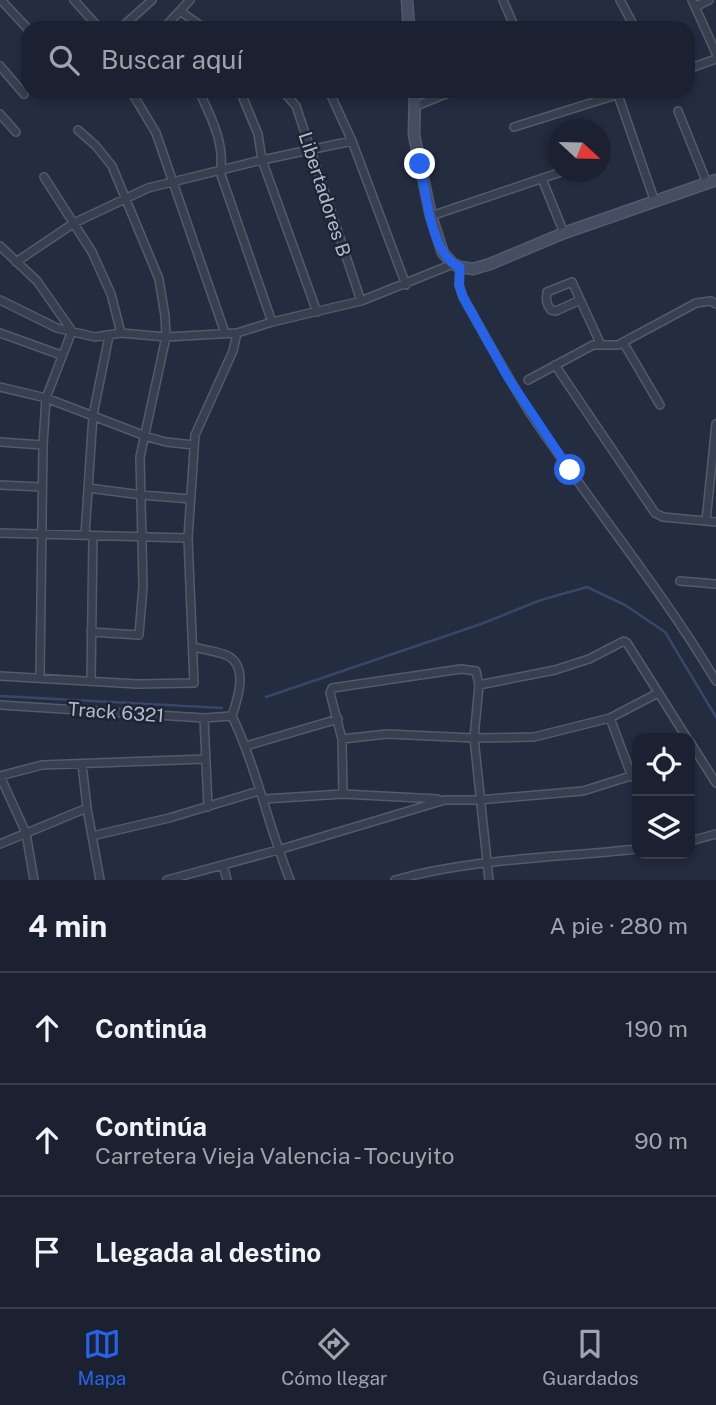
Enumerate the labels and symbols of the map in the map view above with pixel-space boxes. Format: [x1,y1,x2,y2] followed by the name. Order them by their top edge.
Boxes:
[548,119,611,182] north arrow
[294,129,356,259] street label: Libertadores B
[404,148,435,179] route end
[554,454,585,485] route start
[67,698,165,726] street label: Track 6321

